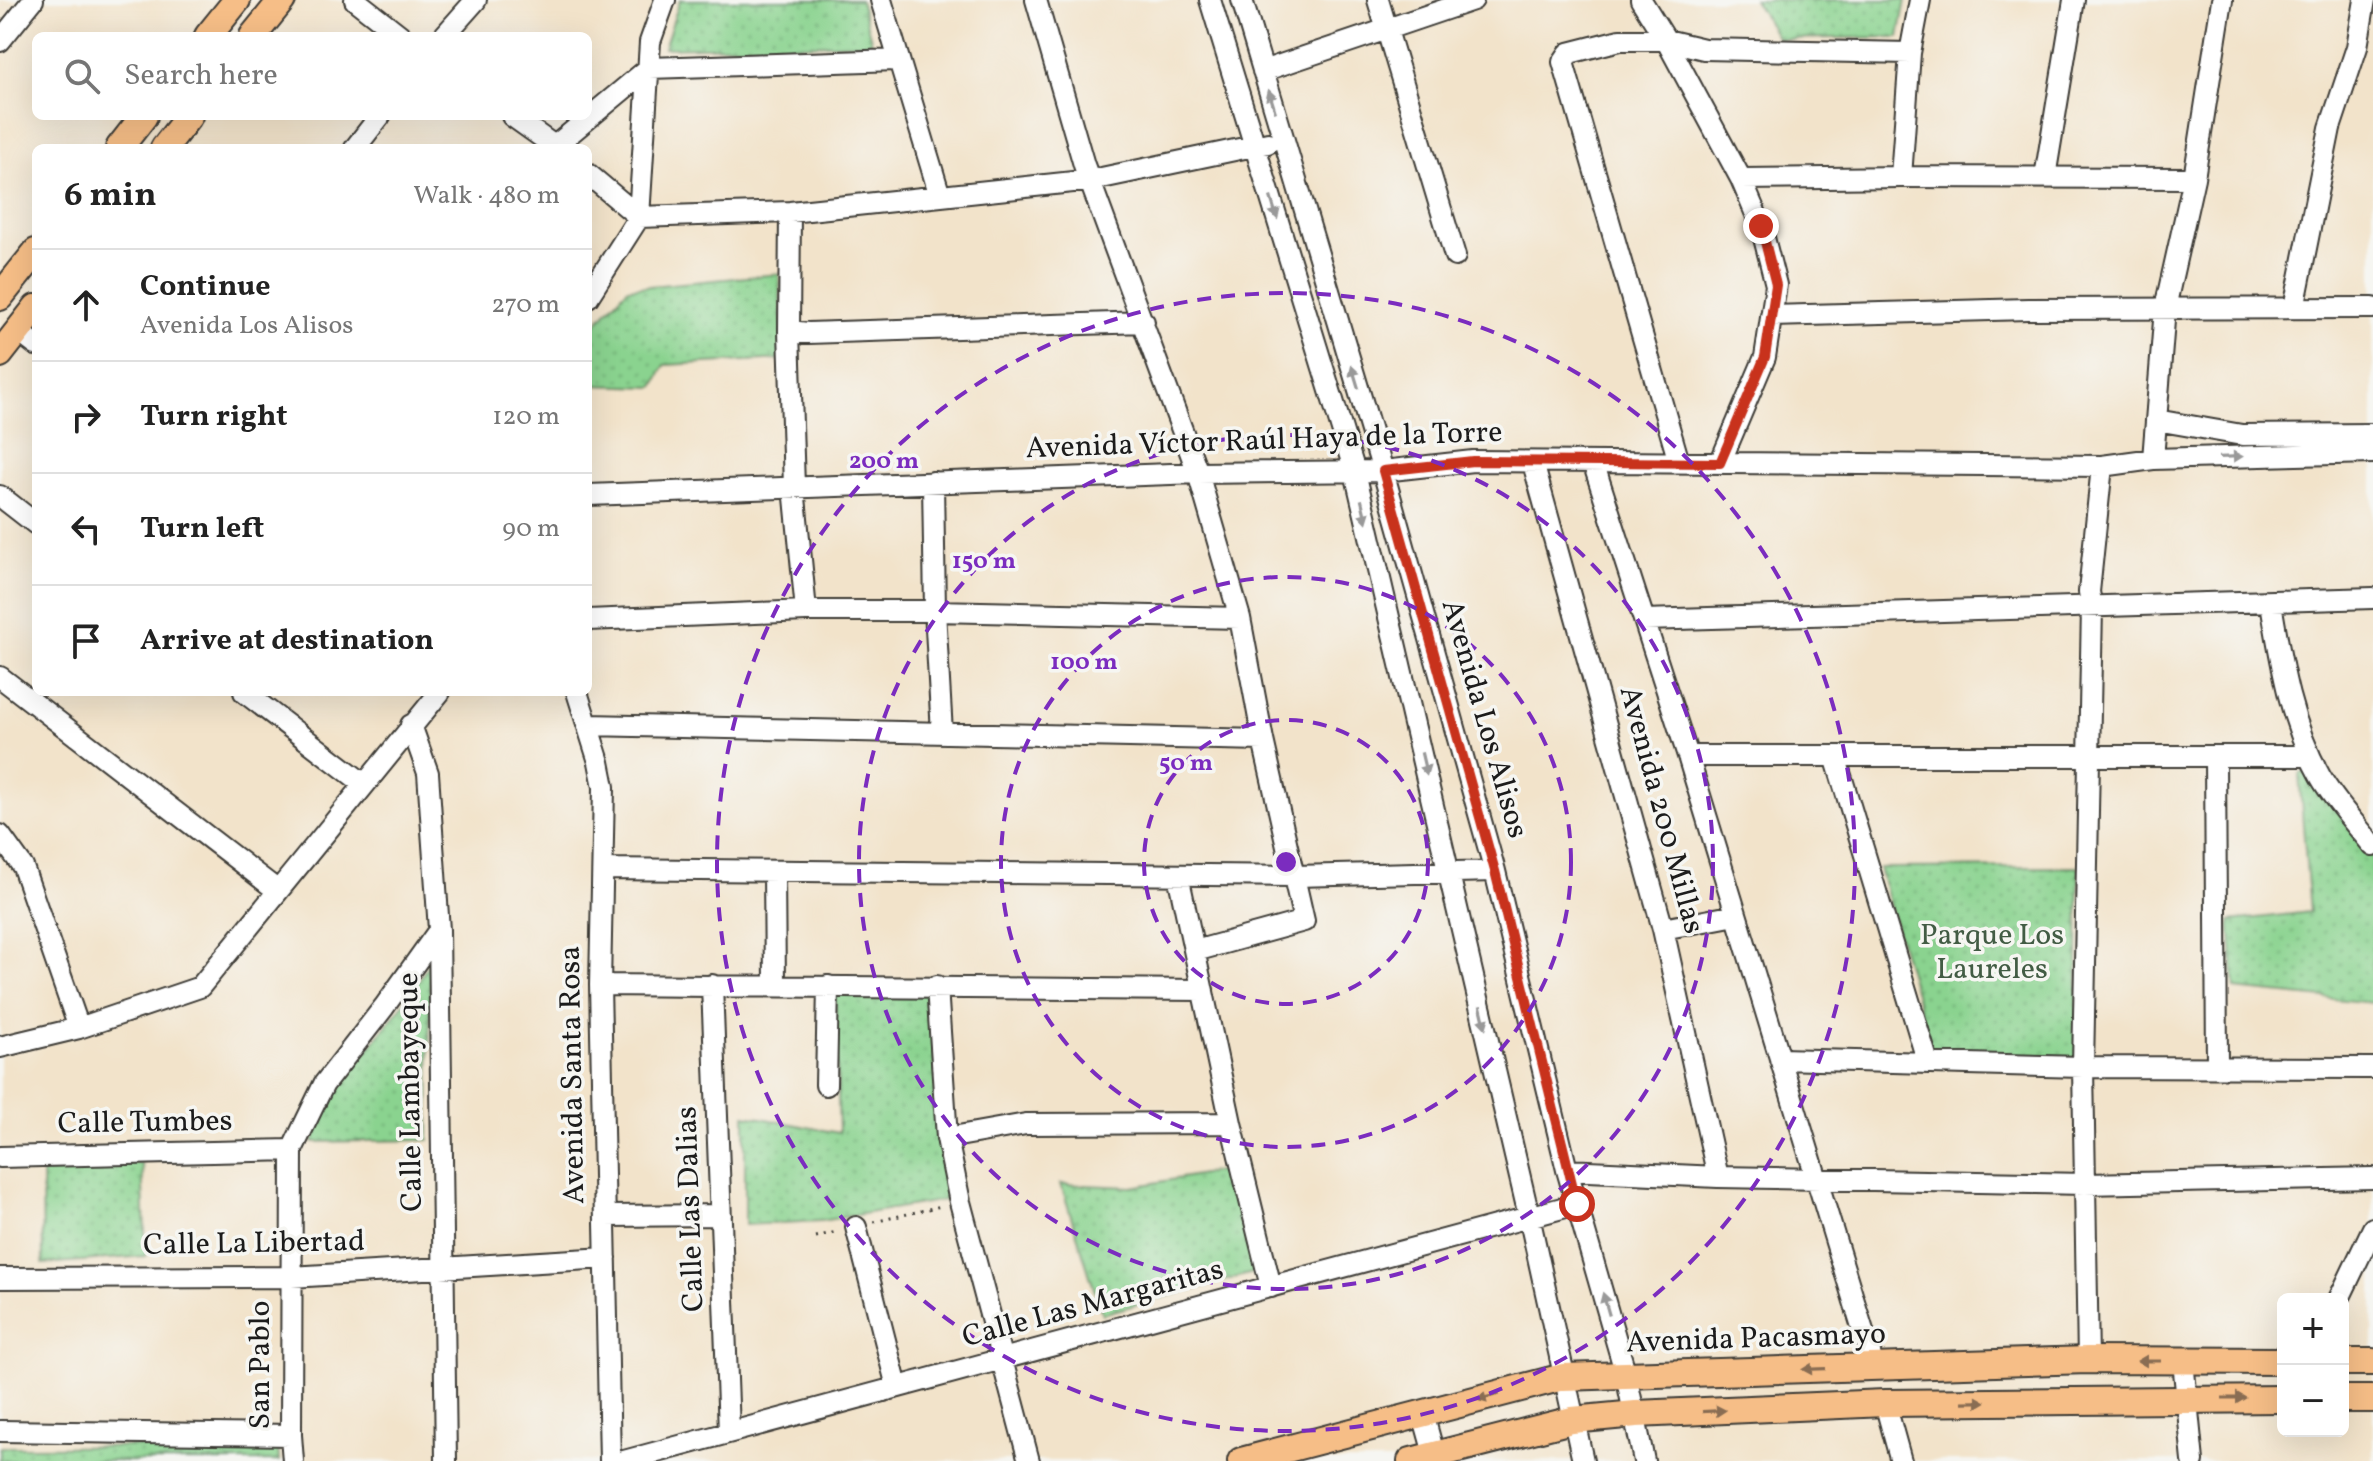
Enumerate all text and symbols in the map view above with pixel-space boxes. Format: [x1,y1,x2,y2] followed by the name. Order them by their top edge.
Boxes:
[32,32,592,120] search box
[60,54,104,98] icon: search
[124,55,278,97] text: Search here
[1265,89,1278,113] one-way arrow
[64,173,157,220] text: 6 min
[413,178,560,214] text: Walk · 480 m
[1268,197,1281,221] one-way arrow
[1743,208,1779,244] route end
[140,266,271,308] text: Continue
[64,283,108,327] icon: ahead
[491,287,560,323] text: 270 m
[140,308,353,344] text: Avenida Los Alisos
[1348,365,1361,389] one-way arrow
[64,395,108,439] icon: right
[140,396,288,438] text: Turn right
[492,399,560,435] text: 120 m
[1025,412,1503,470] street label: Avenida Víctor Raúl Haya de la Torre
[849,445,919,479] text: 200 m
[2219,450,2244,463] one-way arrow
[1359,499,1371,524] one-way arrow
[64,507,108,551] icon: left
[140,508,264,550] text: Turn left
[502,511,560,547] text: 90 m
[952,545,1016,579] text: 150 m
[1430,595,1538,843] street label: Avenida Los Alisos
[64,619,108,663] icon: arrive
[140,620,434,662] text: Arrive at destination
[1050,646,1118,680] text: 100 m
[1608,681,1714,939] street label: Avenida 200 Millas
[1159,747,1213,781] text: 50 m
[1418,752,1430,777] one-way arrow
[1272,848,1300,876] centre of rings
[1920,915,2064,991] park label: Parque Los Laureles
[550,945,596,1205] street label: Avenida Santa Rosa
[388,972,434,1212] street label: Calle Lambayeque
[1477,1005,1490,1030] one-way arrow
[57,1100,233,1146] street label: Calle Tumbes
[666,1105,716,1313] street label: Calle Las Dalias
[1559,1186,1595,1222] route start
[143,1221,365,1267] street label: Calle La Libertad
[958,1249,1228,1359] street label: Calle Las Margaritas
[1599,1291,1611,1316] one-way arrow
[2277,1293,2349,1437] map controls
[2277,1293,2349,1365] button: +
[240,1301,282,1429] street label: San Pablo
[1625,1313,1887,1365] street label: Avenida Pacasmayo
[2136,1354,2161,1367] one-way arrow
[1801,1363,1826,1375] one-way arrow
[2277,1365,2349,1437] button: −
[1475,1391,1500,1403] one-way arrow
[2222,1392,2247,1404] one-way arrow
[1962,1396,1987,1408] one-way arrow
[1702,1404,1727,1417] one-way arrow

